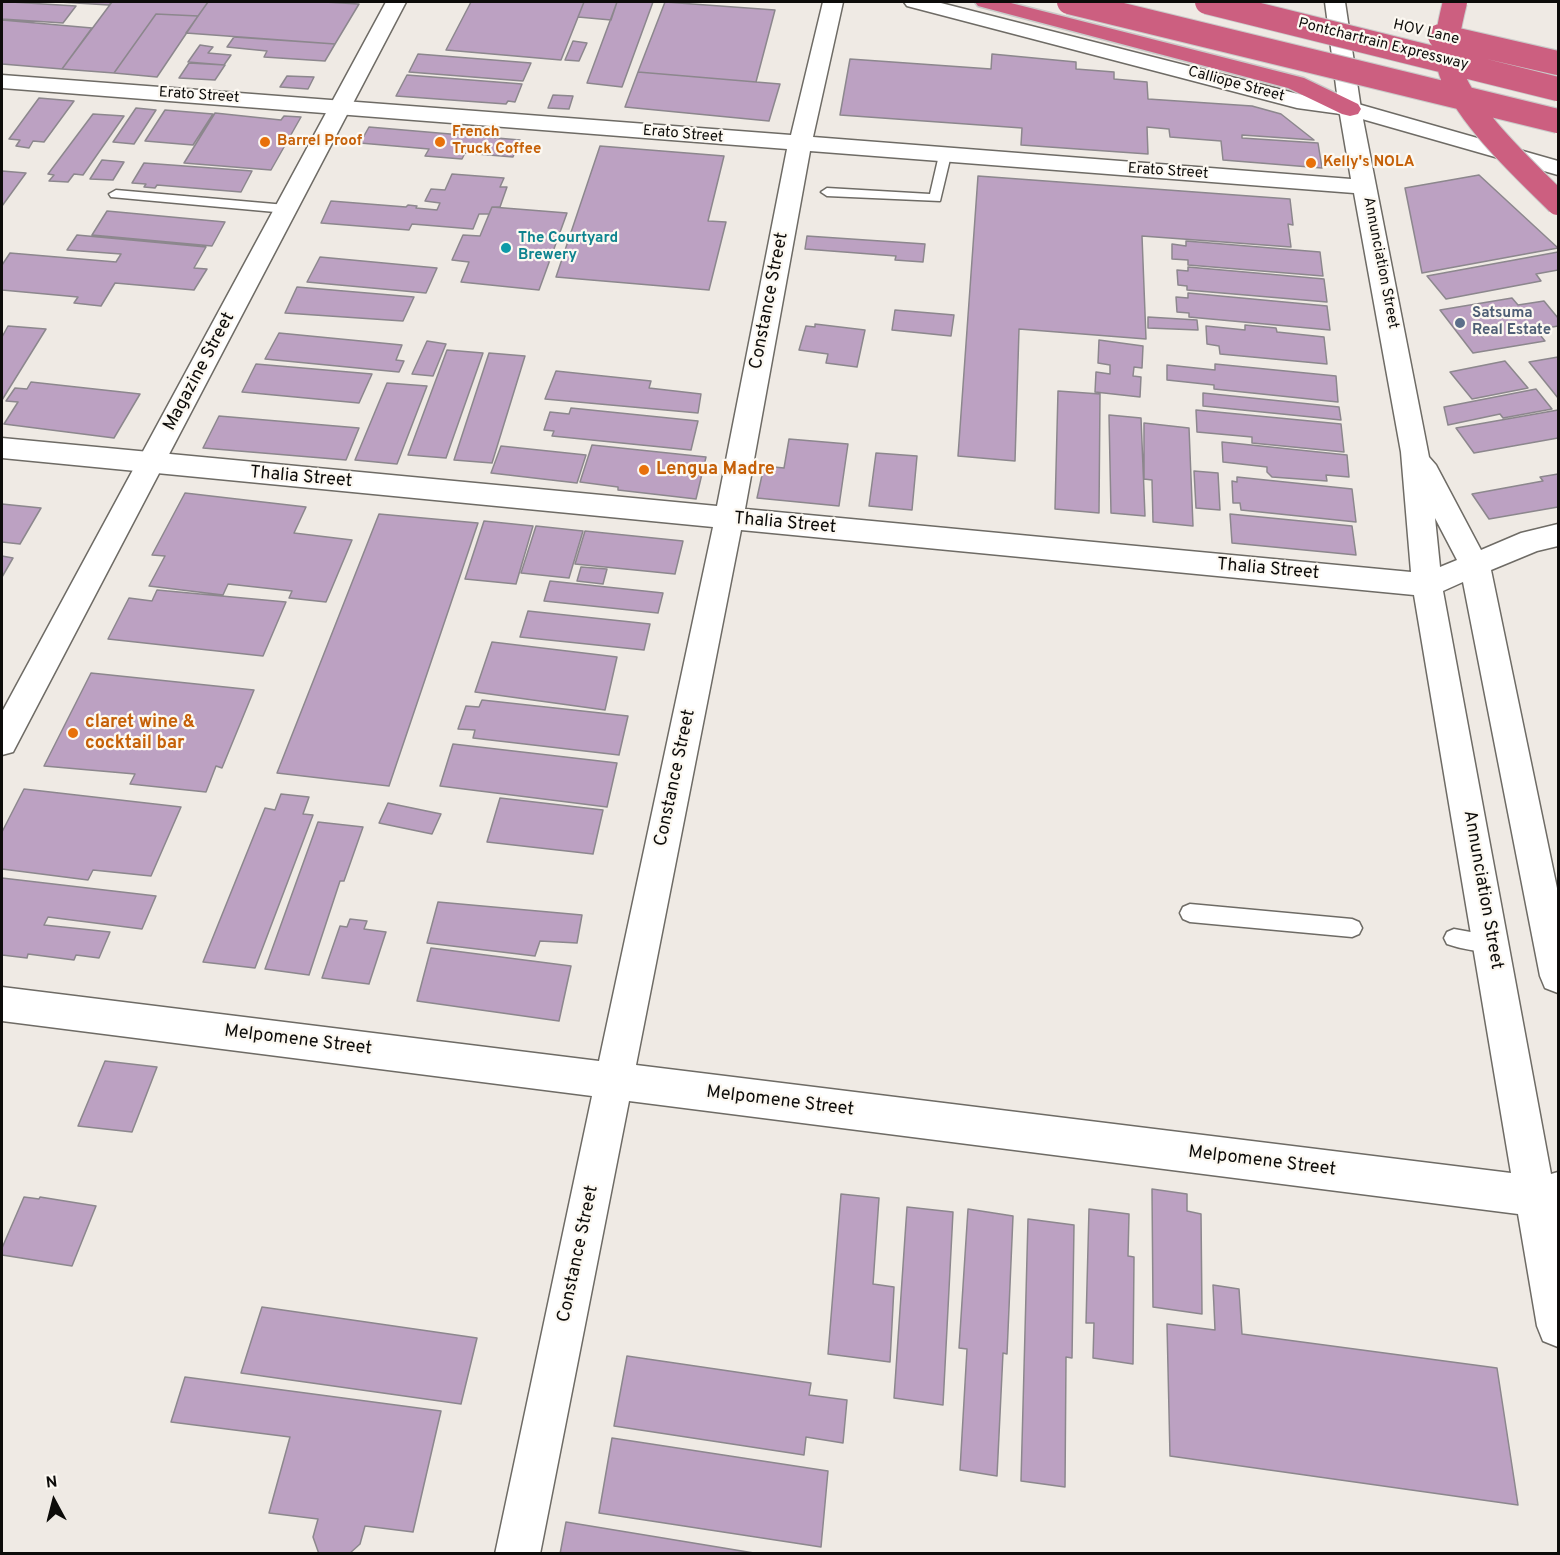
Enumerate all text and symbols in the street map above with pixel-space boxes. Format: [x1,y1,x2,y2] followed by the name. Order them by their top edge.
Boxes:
[1296,15,1470,75] street label: Pontchartrain Expressway
[1391,17,1461,49] street label: HOV Lane
[1186,63,1286,107] street label: Calliope Street
[158,84,240,108] street label: Erato Street
[642,123,724,147] street label: Erato Street
[452,124,541,159] place label: French Truck Coffee
[277,133,362,151] place label: Barrel Proof
[258,135,272,149] marker: Barrel Proof
[433,135,447,149] marker: French Truck Coffee
[1323,154,1414,172] place label: Kelly's NOLA
[1304,156,1318,170] marker: Kelly's NOLA
[1127,160,1209,184] street label: Erato Street
[1358,195,1402,331] street label: Annunciation Street
[518,230,618,265] place label: The Courtyard Brewery
[746,231,794,371] street label: Constance Street
[499,241,513,255] marker: The Courtyard Brewery
[1472,305,1551,340] place label: Satsuma Real Estate
[160,309,240,435] street label: Magazine Street
[1453,316,1467,330] marker: Satsuma Real Estate
[656,459,775,481] place label: Lengua Madre
[249,463,353,493] street label: Thalia Street
[637,463,651,477] marker: Lengua Madre
[733,509,837,539] street label: Thalia Street
[1216,555,1320,585] street label: Thalia Street
[651,708,701,848] street label: Constance Street
[85,712,195,754] place label: claret wine & cocktail bar
[66,726,80,740] marker: claret wine & cocktail bar
[1457,809,1507,971] street label: Annunciation Street
[223,1021,373,1061] street label: Melpomene Street
[705,1082,855,1122] street label: Melpomene Street
[1187,1142,1337,1182] street label: Melpomene Street
[554,1184,604,1324] street label: Constance Street
[24,1471,84,1531] north arrow
[45,1473,59,1494] text: N

